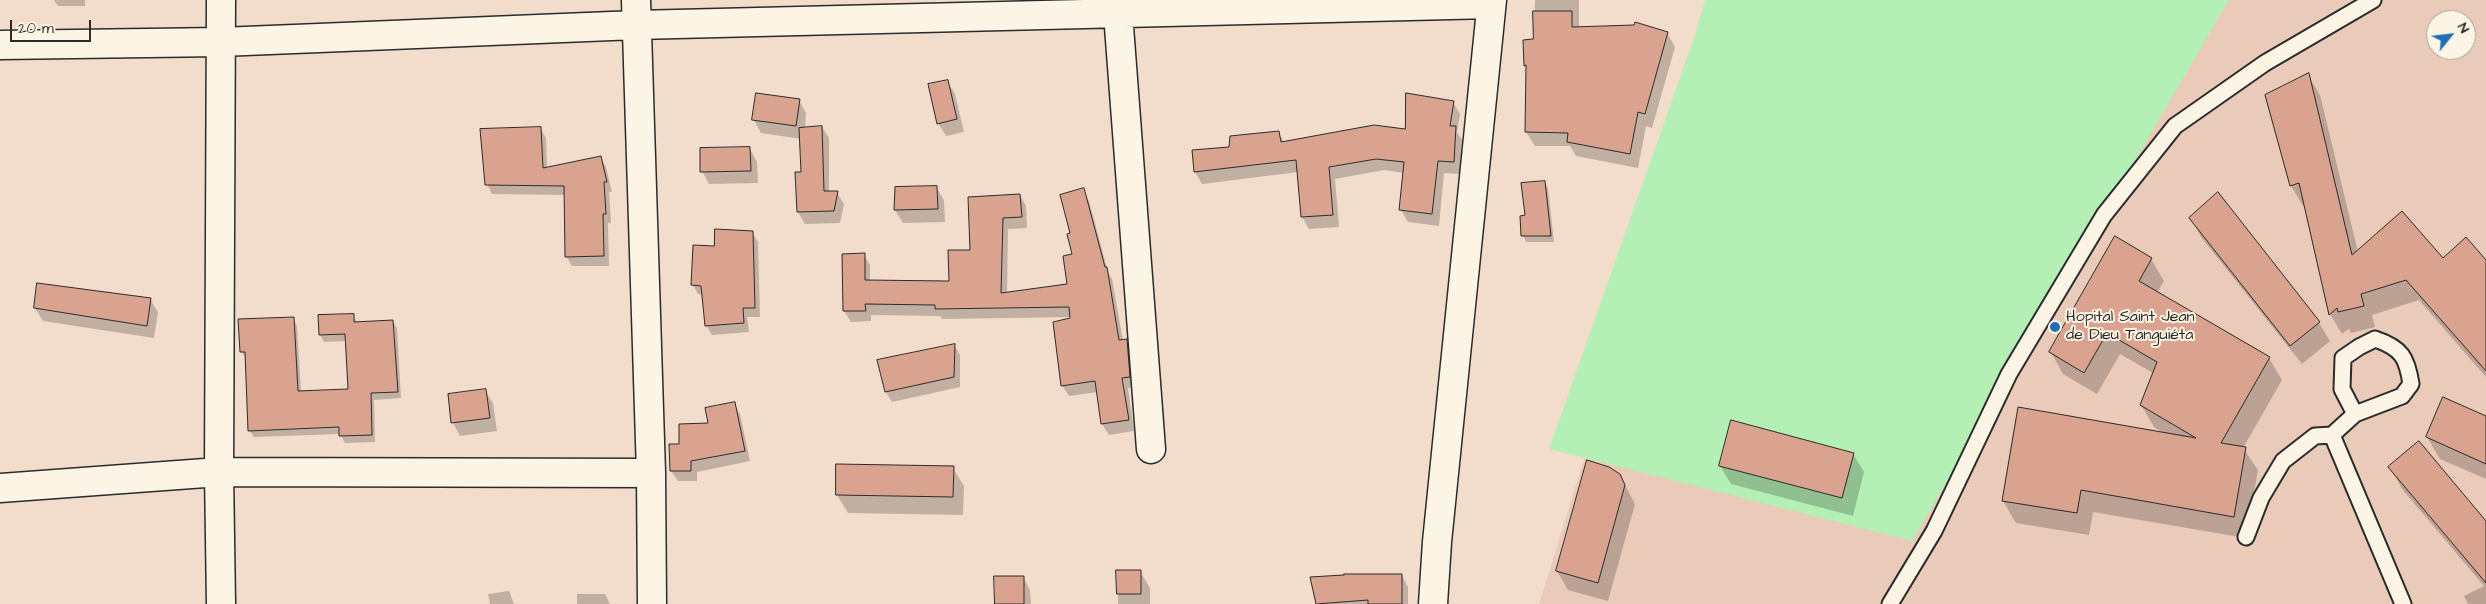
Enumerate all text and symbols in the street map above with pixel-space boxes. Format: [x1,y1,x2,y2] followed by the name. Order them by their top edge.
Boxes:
[12,10,94,42] scale bar
[2426,10,2476,60] north arrow
[18,18,54,39] text: 20 m
[2452,20,2474,37] text: N
[2066,308,2195,346] place label: Hopital Saint Jean de Dieu Tanguiéta
[2048,320,2062,334] marker: Hopital Saint Jean de Dieu Tanguiéta

